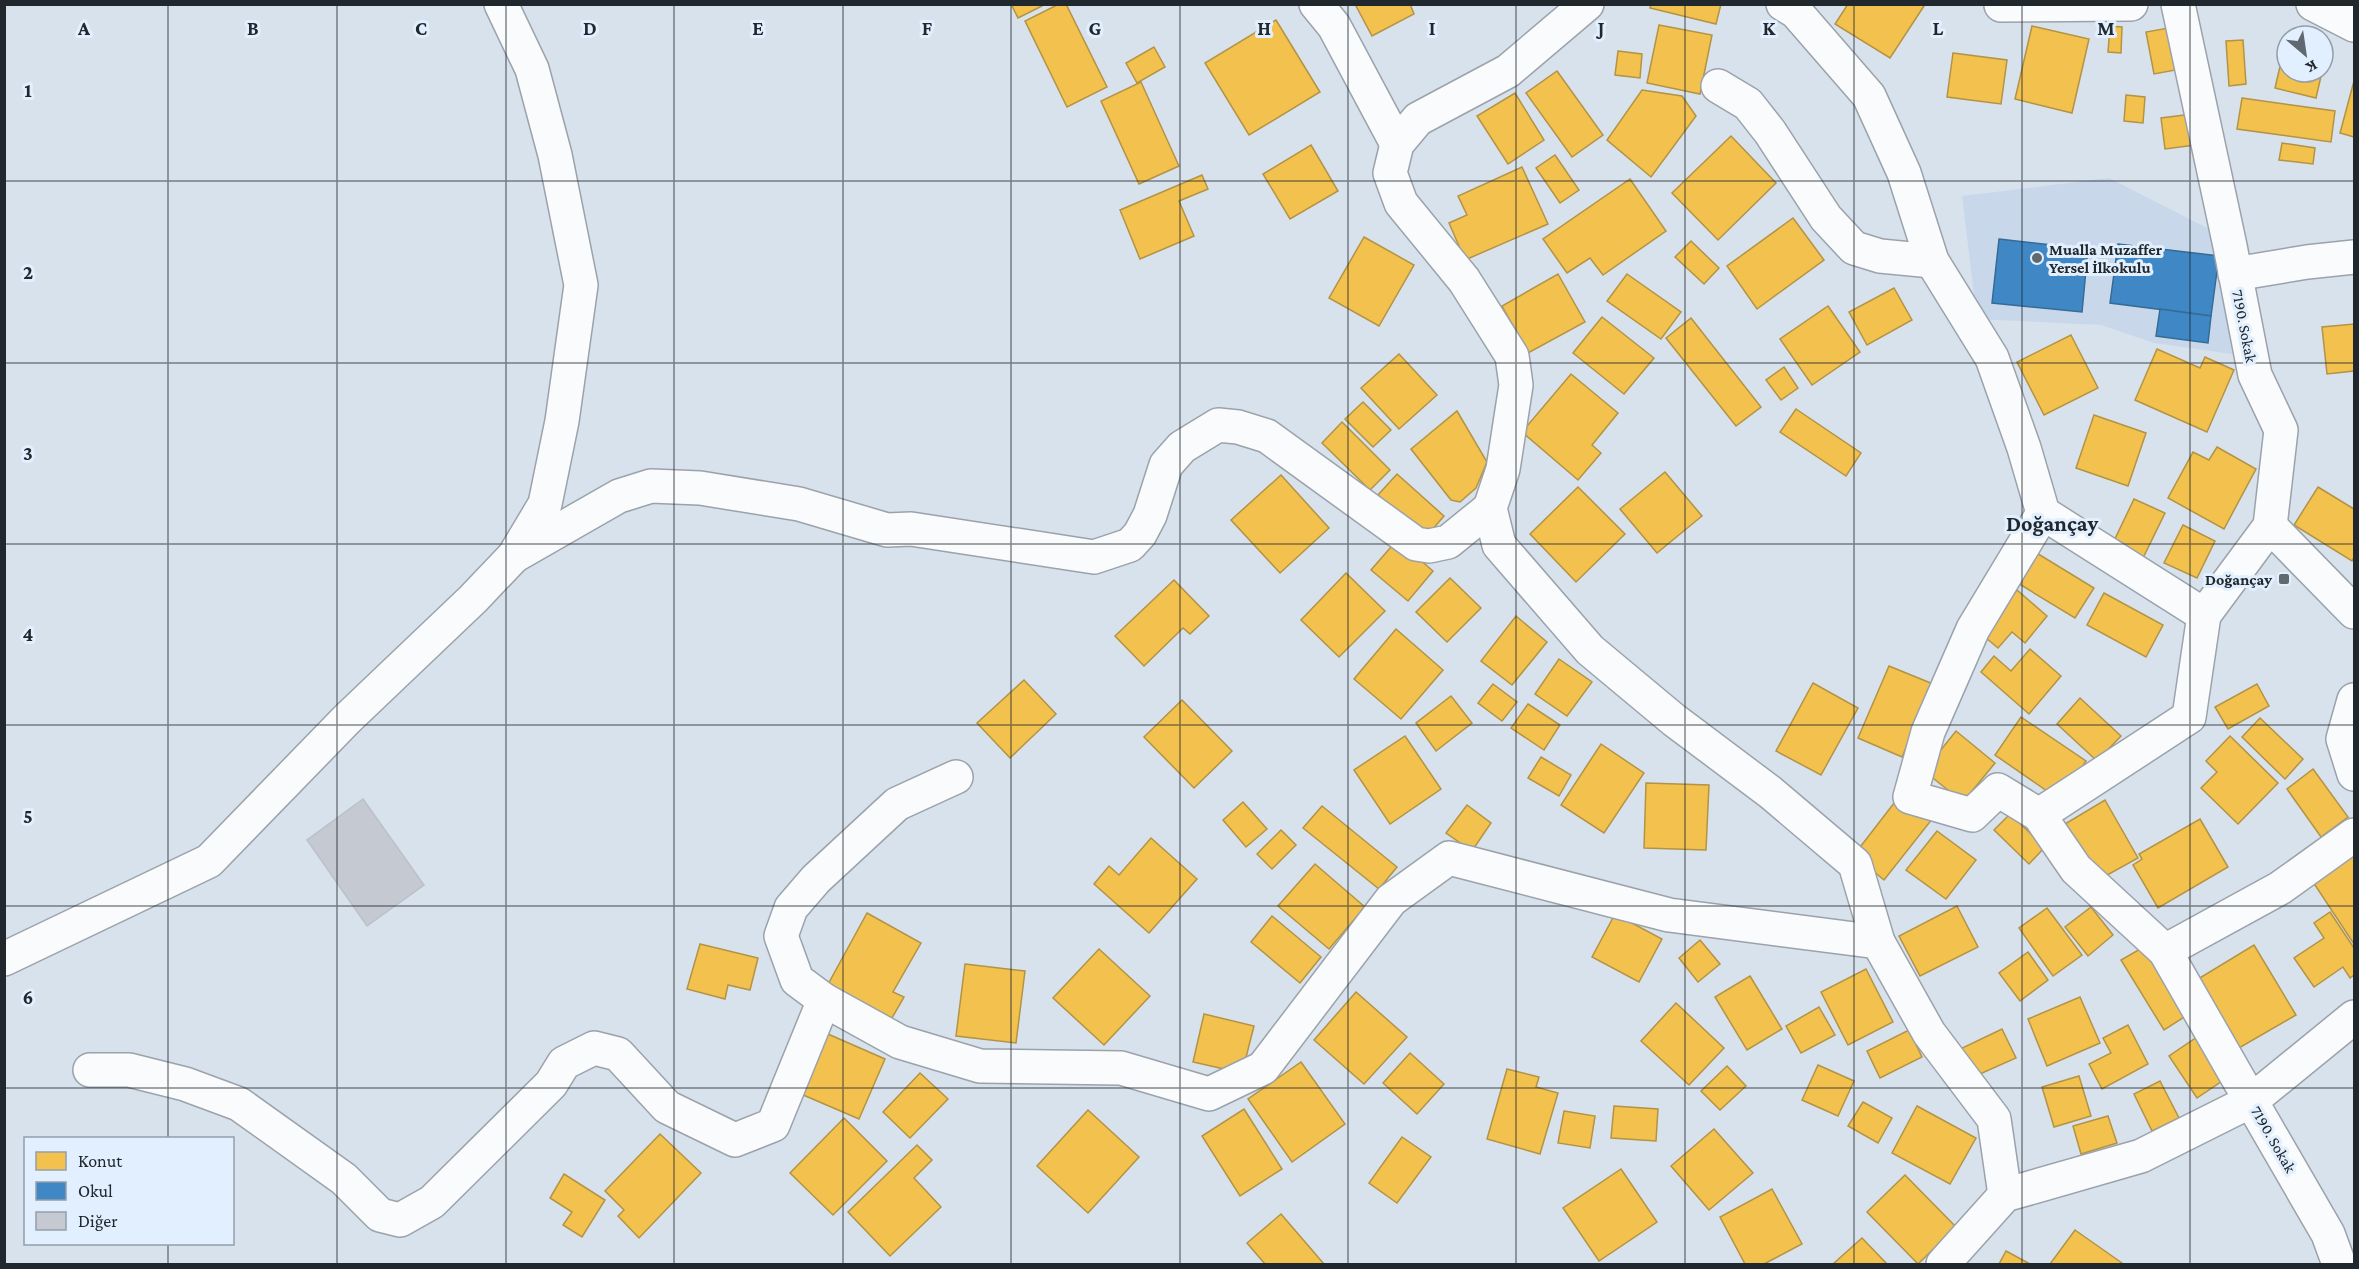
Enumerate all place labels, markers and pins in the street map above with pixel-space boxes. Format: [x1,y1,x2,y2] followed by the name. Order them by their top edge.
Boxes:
[2049,241,2163,276] place label: Mualla Muzaffer Yersel İlkokulu
[2030,251,2044,265] marker: Mualla Muzaffer Yersel İlkokulu
[2205,571,2272,588] place label: Doğançay
[2277,572,2291,586] marker: Doğançay

